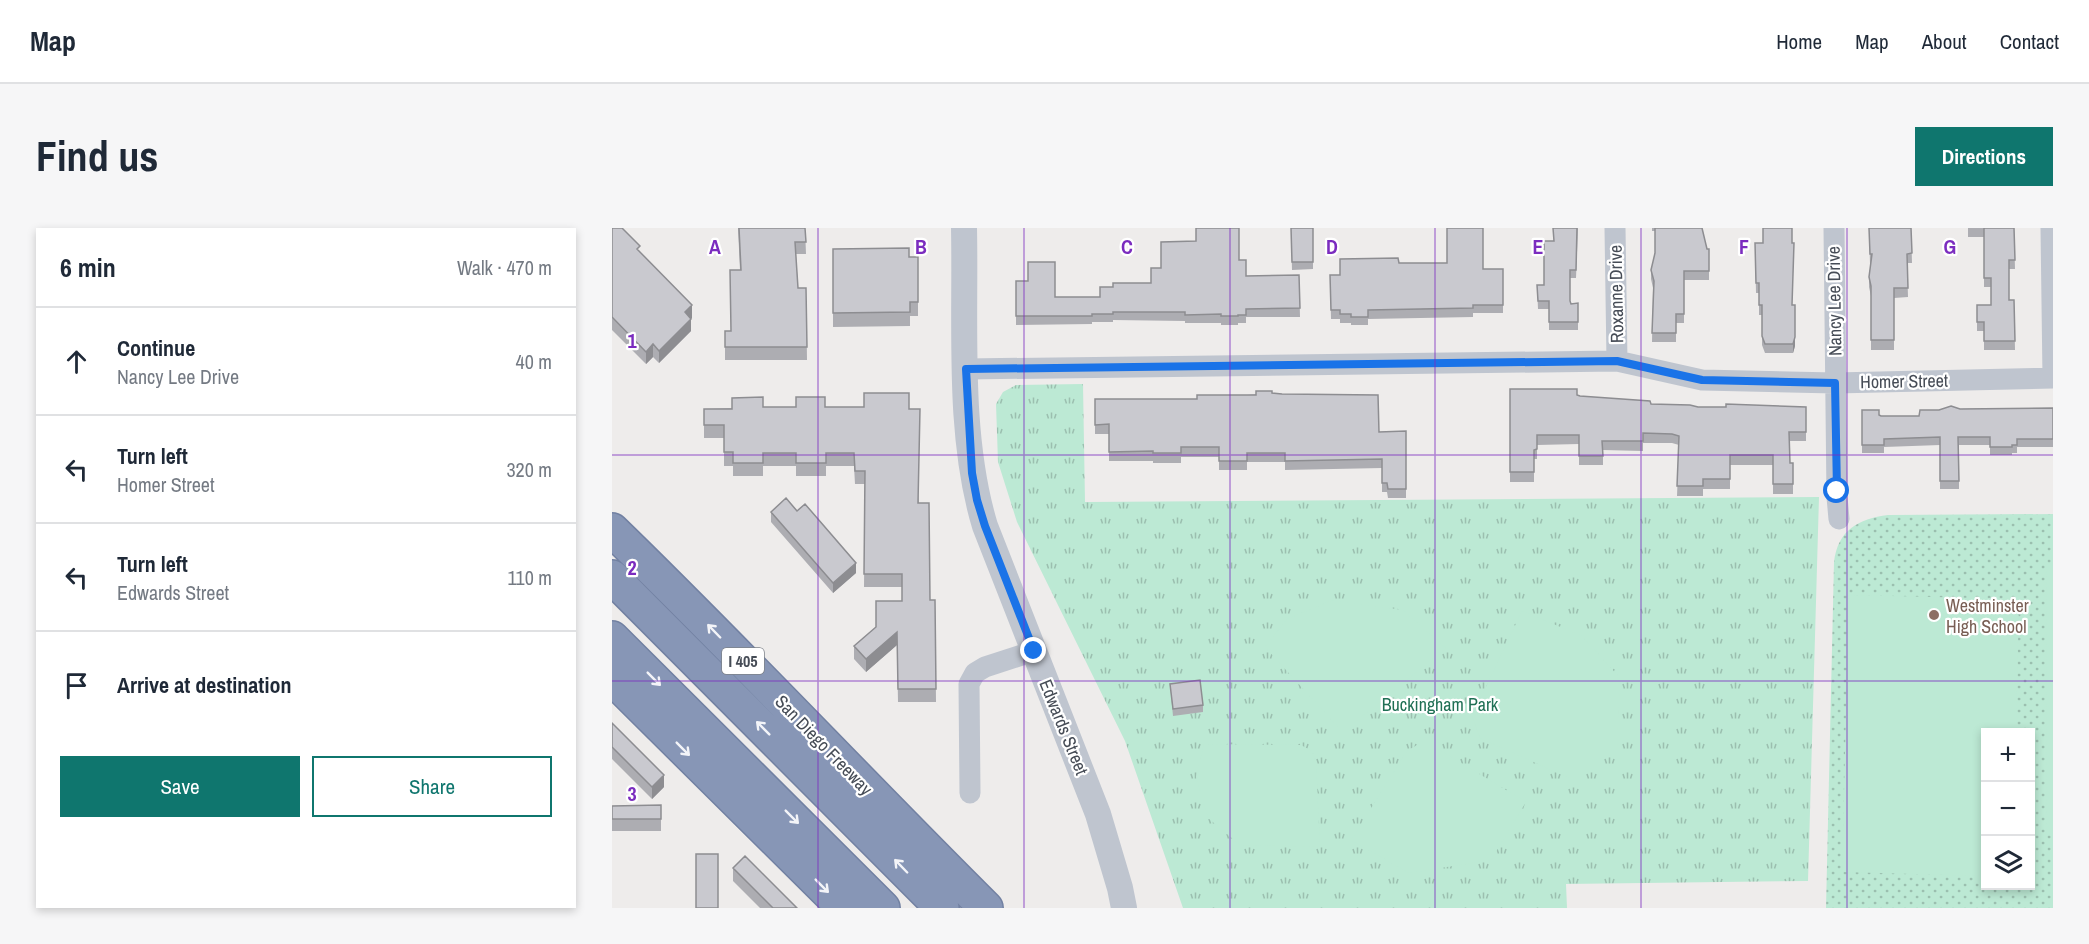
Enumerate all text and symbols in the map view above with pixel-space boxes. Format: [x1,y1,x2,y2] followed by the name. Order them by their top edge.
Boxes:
[30,22,76,60] text: Map
[1776,27,1822,56] text: Home
[1855,27,1889,56] text: Map
[1922,27,1967,56] text: About
[2000,27,2059,56] text: Contact
[1915,127,2053,186] button: Directions
[36,128,158,184] text: Find us
[709,233,721,260] text: A
[915,233,927,260] text: B
[1121,233,1133,260] text: C
[1326,233,1338,260] text: D
[1533,233,1544,260] text: E
[1739,233,1749,260] text: F
[1944,233,1956,260] text: G
[1603,245,1629,343] street label: Roxanne Drive
[1821,246,1847,356] street label: Nancy Lee Drive
[60,250,116,285] text: 6 min
[457,254,552,281] text: Walk · 470 m
[627,327,637,354] text: 1
[117,333,195,363] text: Continue
[60,345,93,378] icon: ahead
[516,348,552,375] text: 40 m
[117,363,239,390] text: Nancy Lee Drive
[1860,368,1948,394] street label: Homer Street
[117,441,188,471] text: Turn left
[60,453,93,486] icon: left
[506,456,552,483] text: 320 m
[117,471,215,498] text: Homer Street
[1823,477,1849,503] route start
[117,549,188,579] text: Turn left
[627,554,637,581] text: 2
[60,561,93,594] icon: left
[508,564,552,591] text: 110 m
[117,579,229,606] text: Edwards Street
[1946,593,2029,639] place label: Westminster High School
[1927,608,1941,622] marker: Westminster High School
[707,623,721,638] one-way arrow
[1020,637,1046,663] route end
[722,648,764,674] road number: I 405
[60,669,93,702] icon: arrive
[117,670,291,700] text: Arrive at destination
[646,671,661,686] one-way arrow
[1034,676,1094,778] street label: Edwards Street
[770,689,879,801] street label: San Diego Freeway
[1382,692,1499,717] park label: Buckingham Park
[756,720,771,735] one-way arrow
[1981,728,2035,890] map controls
[1981,728,2035,782] button: +
[676,741,691,756] one-way arrow
[60,756,300,817] button: Save
[312,756,552,817] button: Share
[627,780,637,807] text: 3
[1981,782,2035,836] button: −
[784,809,799,824] one-way arrow
[1981,836,2035,890] button: layers
[893,859,908,874] one-way arrow
[814,879,829,893] one-way arrow

